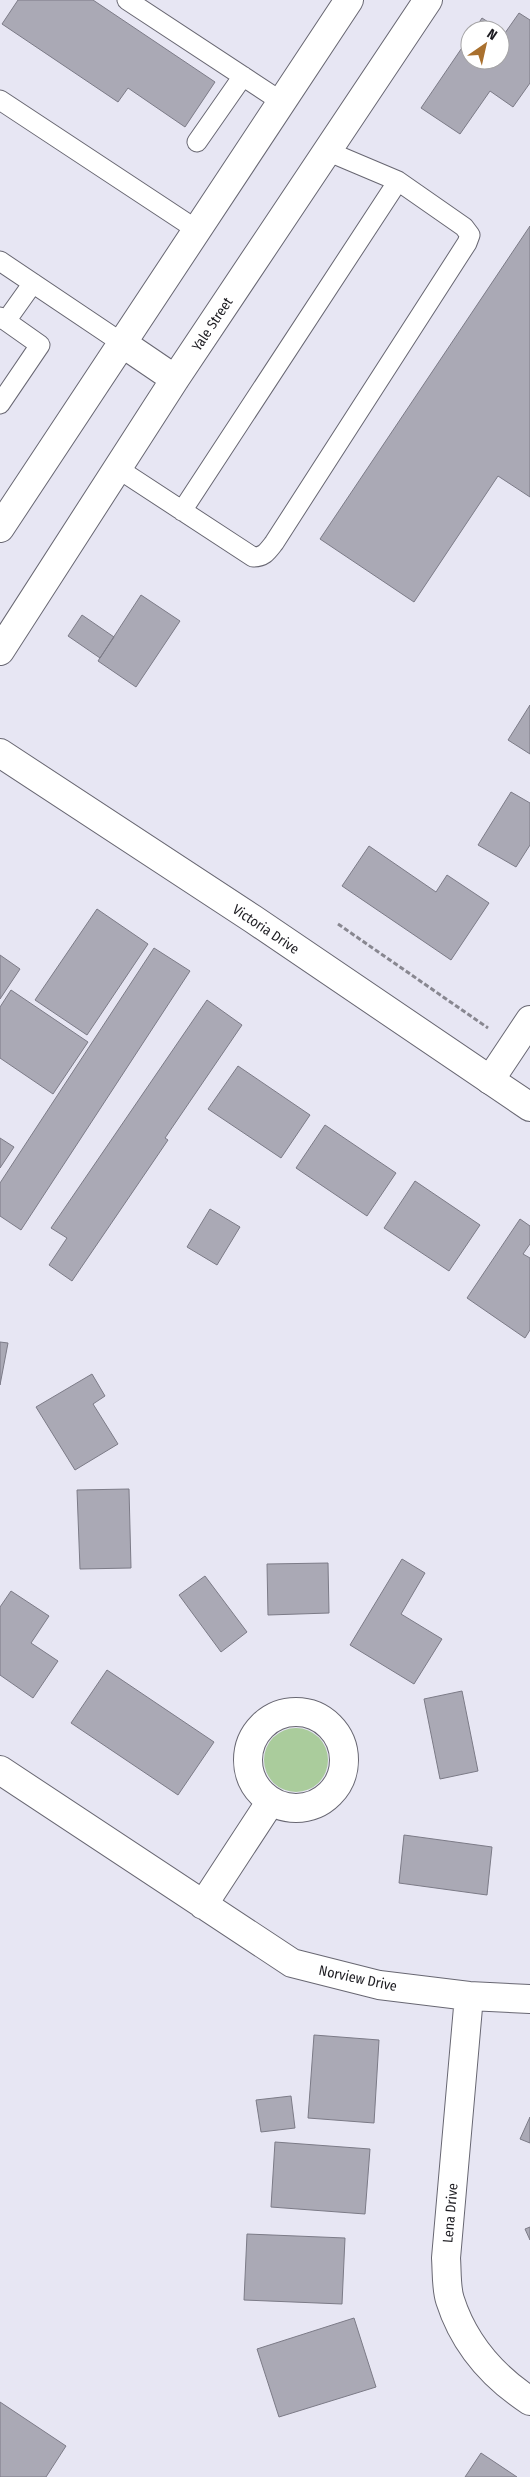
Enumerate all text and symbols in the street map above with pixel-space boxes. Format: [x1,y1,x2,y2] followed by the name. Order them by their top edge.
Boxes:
[460,20,510,70] north arrow
[484,25,500,44] text: N
[188,294,237,354] street label: Yale Street
[229,901,302,958] street label: Victoria Drive
[317,1962,399,1995] street label: Norview Drive
[439,2182,462,2244] street label: Lena Drive

